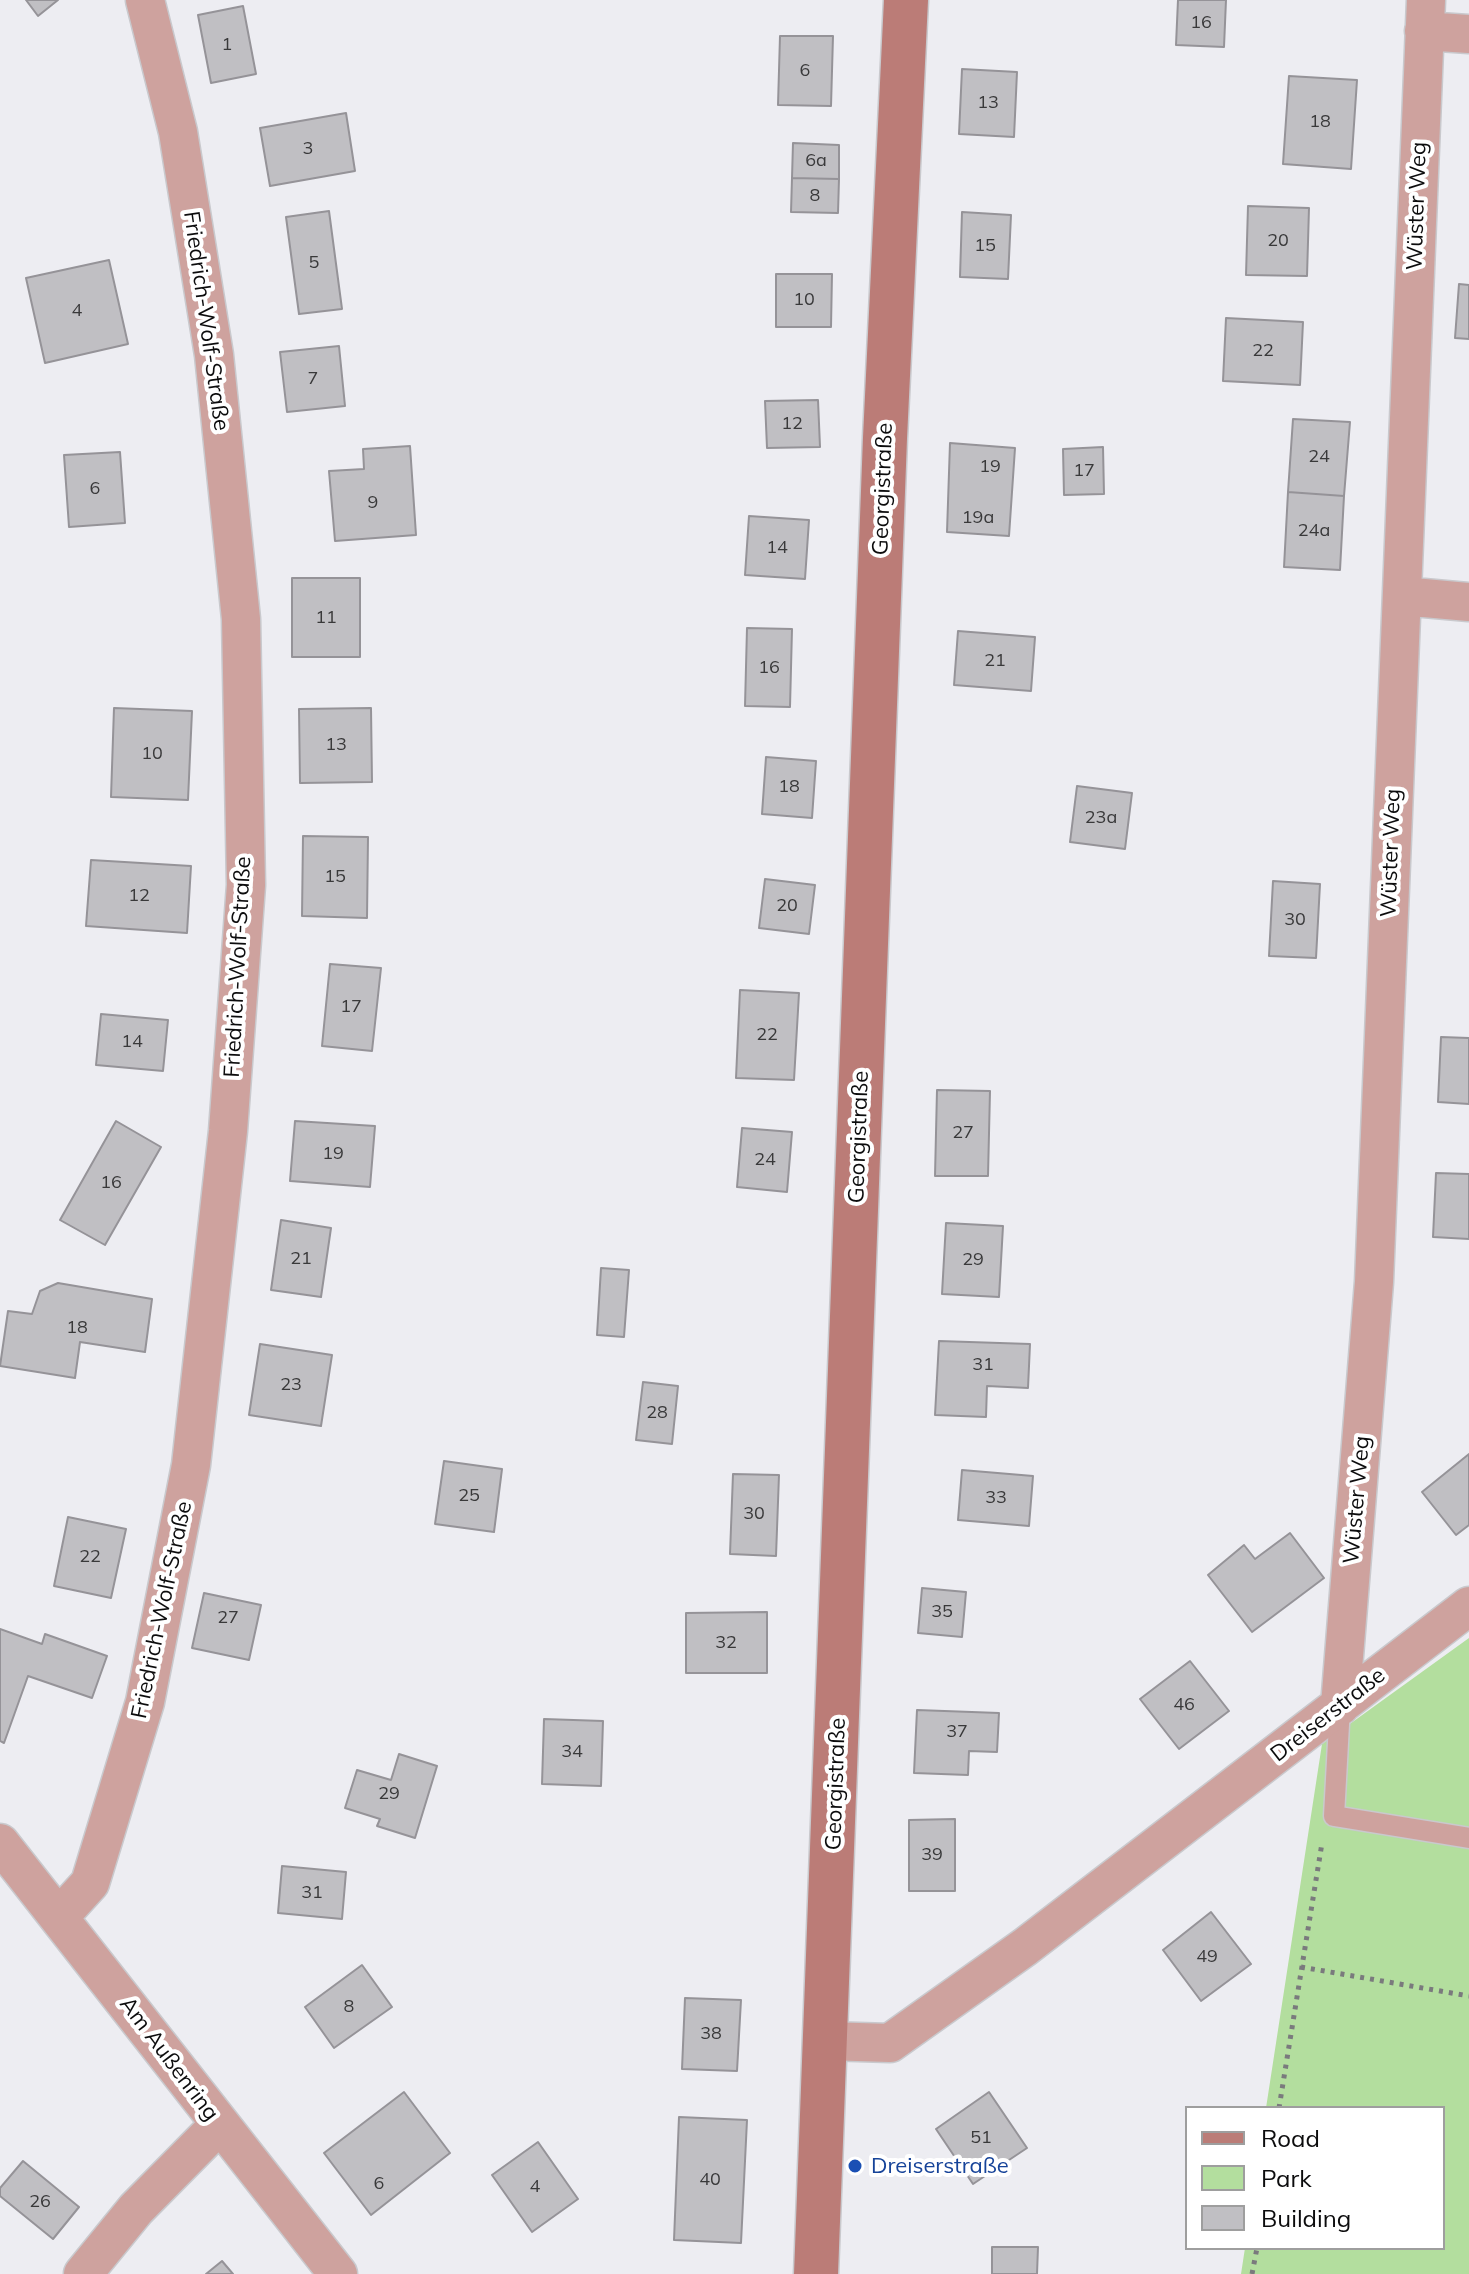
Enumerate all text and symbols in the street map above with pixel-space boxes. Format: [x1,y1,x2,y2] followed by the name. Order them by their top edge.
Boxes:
[1190,12,1212,34] house number: 16
[222,34,232,56] house number: 1
[800,60,810,82] house number: 6
[977,92,999,114] house number: 13
[1309,111,1331,133] house number: 18
[303,138,313,160] house number: 3
[1402,141,1432,271] street label: Wüster Weg
[805,150,827,172] house number: 6a
[810,185,820,207] house number: 8
[178,210,234,432] street label: Friedrich-Wolf-Straße
[1267,230,1289,252] house number: 20
[974,235,996,257] house number: 15
[309,252,319,274] house number: 5
[793,289,815,311] house number: 10
[72,300,82,322] house number: 4
[1252,340,1274,362] house number: 22
[308,368,318,390] house number: 7
[781,413,803,435] house number: 12
[867,422,899,556] street label: Georgistraße
[1308,446,1330,468] house number: 24
[979,456,1001,478] house number: 19
[1073,460,1095,482] house number: 17
[90,478,100,500] house number: 6
[368,492,378,514] house number: 9
[962,507,994,529] house number: 19a
[1298,520,1330,542] house number: 24a
[766,537,788,559] house number: 14
[315,607,337,629] house number: 11
[984,650,1006,672] house number: 21
[758,657,780,679] house number: 16
[325,734,347,756] house number: 13
[141,743,163,765] house number: 10
[778,776,800,798] house number: 18
[1376,788,1406,918] street label: Wüster Weg
[1085,807,1117,829] house number: 23a
[219,856,257,1078] street label: Friedrich-Wolf-Straße
[324,866,346,888] house number: 15
[128,885,150,907] house number: 12
[776,895,798,917] house number: 20
[1284,909,1306,931] house number: 30
[340,996,362,1018] house number: 17
[756,1024,778,1046] house number: 22
[121,1031,143,1053] house number: 14
[843,1070,875,1204] street label: Georgistraße
[952,1122,974,1144] house number: 27
[322,1143,344,1165] house number: 19
[754,1149,776,1171] house number: 24
[100,1172,122,1194] house number: 16
[290,1248,312,1270] house number: 21
[962,1249,984,1271] house number: 29
[66,1317,88,1339] house number: 18
[972,1354,994,1376] house number: 31
[280,1374,302,1396] house number: 23
[646,1402,668,1424] house number: 28
[1338,1435,1376,1565] street label: Wüster Weg
[458,1485,480,1507] house number: 25
[985,1487,1007,1509] house number: 33
[126,1499,198,1721] street label: Friedrich-Wolf-Straße
[743,1503,765,1525] house number: 30
[79,1546,101,1568] house number: 22
[931,1601,953,1623] house number: 35
[217,1607,239,1629] house number: 27
[715,1632,737,1654] house number: 32
[1266,1662,1390,1768] street label: Dreiserstraße
[1173,1694,1195,1716] house number: 46
[820,1717,852,1851] street label: Georgistraße
[946,1721,968,1743] house number: 37
[561,1741,583,1763] house number: 34
[378,1783,400,1805] house number: 29
[921,1844,943,1866] house number: 39
[301,1882,323,1904] house number: 31
[1196,1946,1218,1968] house number: 49
[114,1992,224,2126] street label: Am Außenring
[344,1996,354,2018] house number: 8
[700,2023,722,2045] house number: 38
[1185,2106,1445,2250] legend
[1261,2123,1320,2153] text: Road
[970,2127,992,2149] house number: 51
[871,2153,1009,2179] place label: Dreiserstraße
[846,2157,864,2175] marker: Dreiserstraße
[1261,2163,1312,2193] text: Park
[699,2169,721,2191] house number: 40
[374,2173,384,2195] house number: 6
[530,2176,540,2198] house number: 4
[29,2191,51,2213] house number: 26
[1261,2203,1351,2233] text: Building

